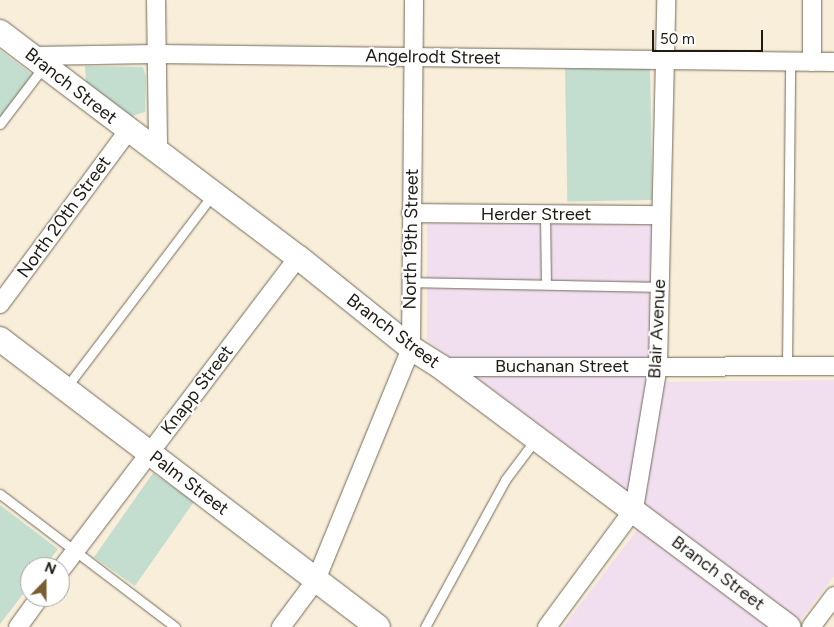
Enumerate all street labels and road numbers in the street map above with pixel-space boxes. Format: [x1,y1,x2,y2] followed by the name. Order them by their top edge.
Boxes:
[21,43,121,129] street label: Branch Street
[365,45,501,69] street label: Angelrodt Street
[13,152,115,282] street label: North 20th Street
[399,168,423,310] street label: North 19th Street
[481,203,591,225] street label: Herder Street
[644,279,670,379] street label: Blair Avenue
[342,289,444,373] street label: Branch Street
[156,341,238,439] street label: Knapp Street
[495,355,629,377] street label: Buchanan Street
[145,446,233,520] street label: Palm Street
[667,531,769,615] street label: Branch Street

